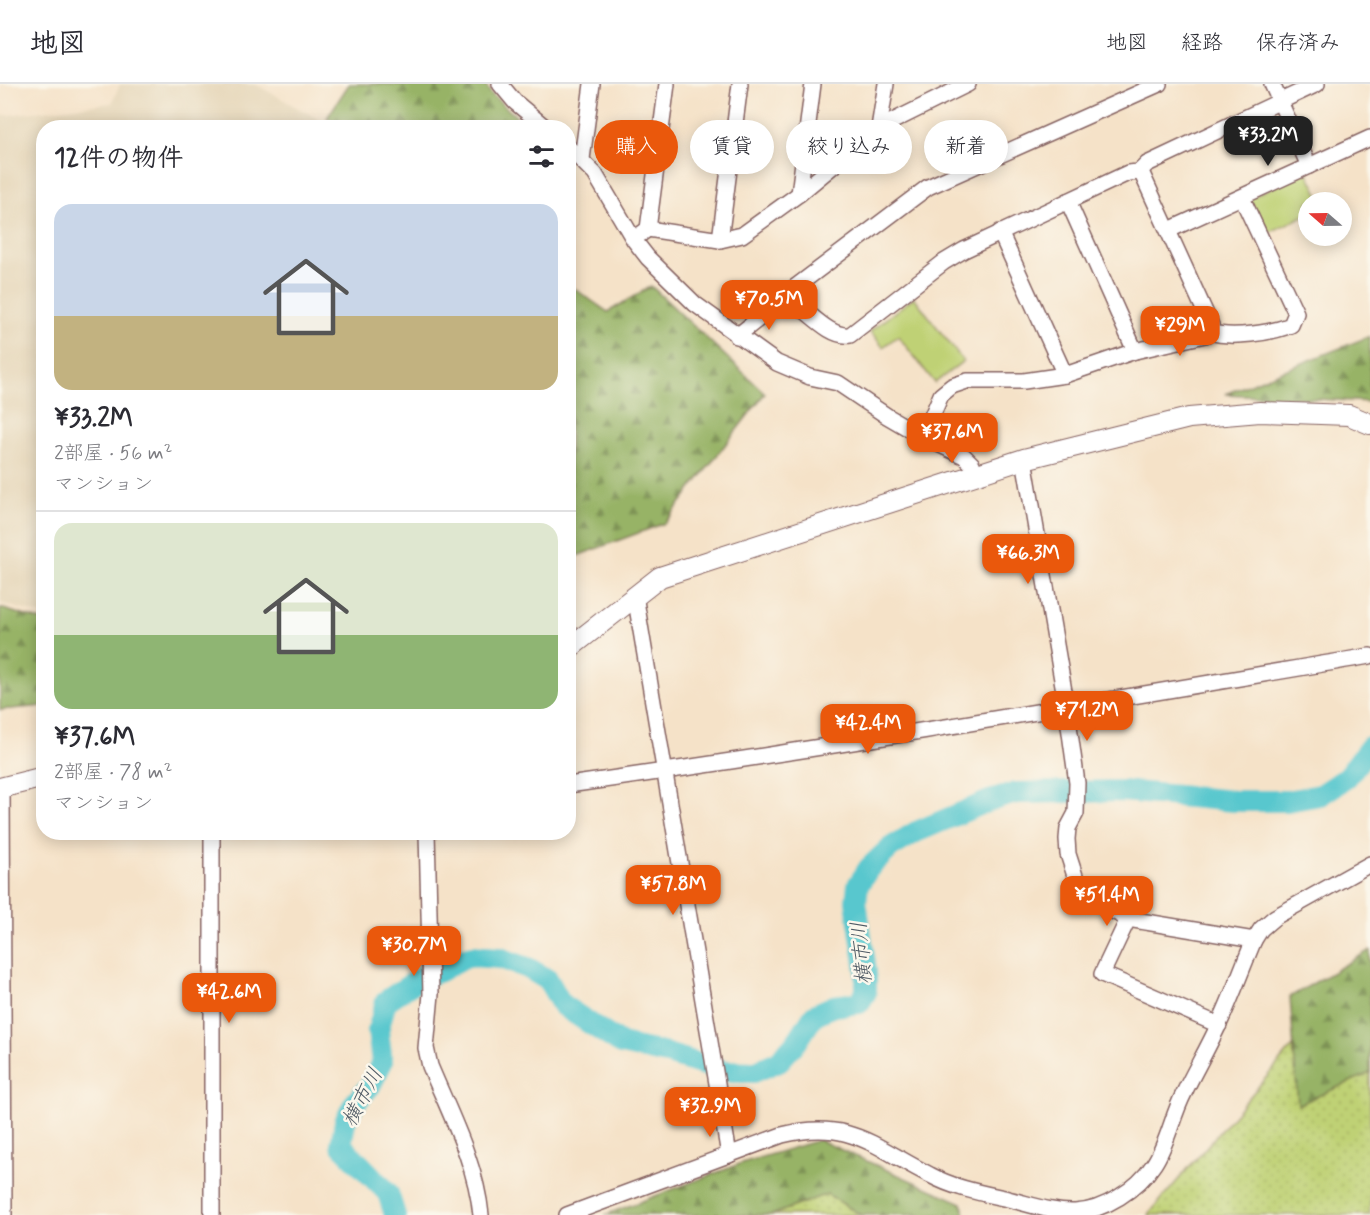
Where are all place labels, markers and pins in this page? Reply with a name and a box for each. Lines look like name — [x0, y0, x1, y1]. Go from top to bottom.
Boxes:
pin: ¥33.2M — [1219, 116, 1317, 167]
pin: ¥70.5M — [720, 280, 818, 331]
pin: ¥29M — [1144, 306, 1216, 357]
pin: ¥37.6M — [903, 413, 1001, 464]
pin: ¥66.3M — [979, 534, 1077, 585]
pin: ¥71.2M — [1038, 691, 1136, 742]
pin: ¥42.4M — [819, 704, 917, 755]
pin: ¥57.8M — [624, 865, 722, 916]
pin: ¥51.4M — [1058, 876, 1156, 927]
pin: ¥30.7M — [365, 926, 463, 977]
pin: ¥42.6M — [180, 973, 278, 1024]
pin: ¥32.9M — [661, 1087, 759, 1138]

